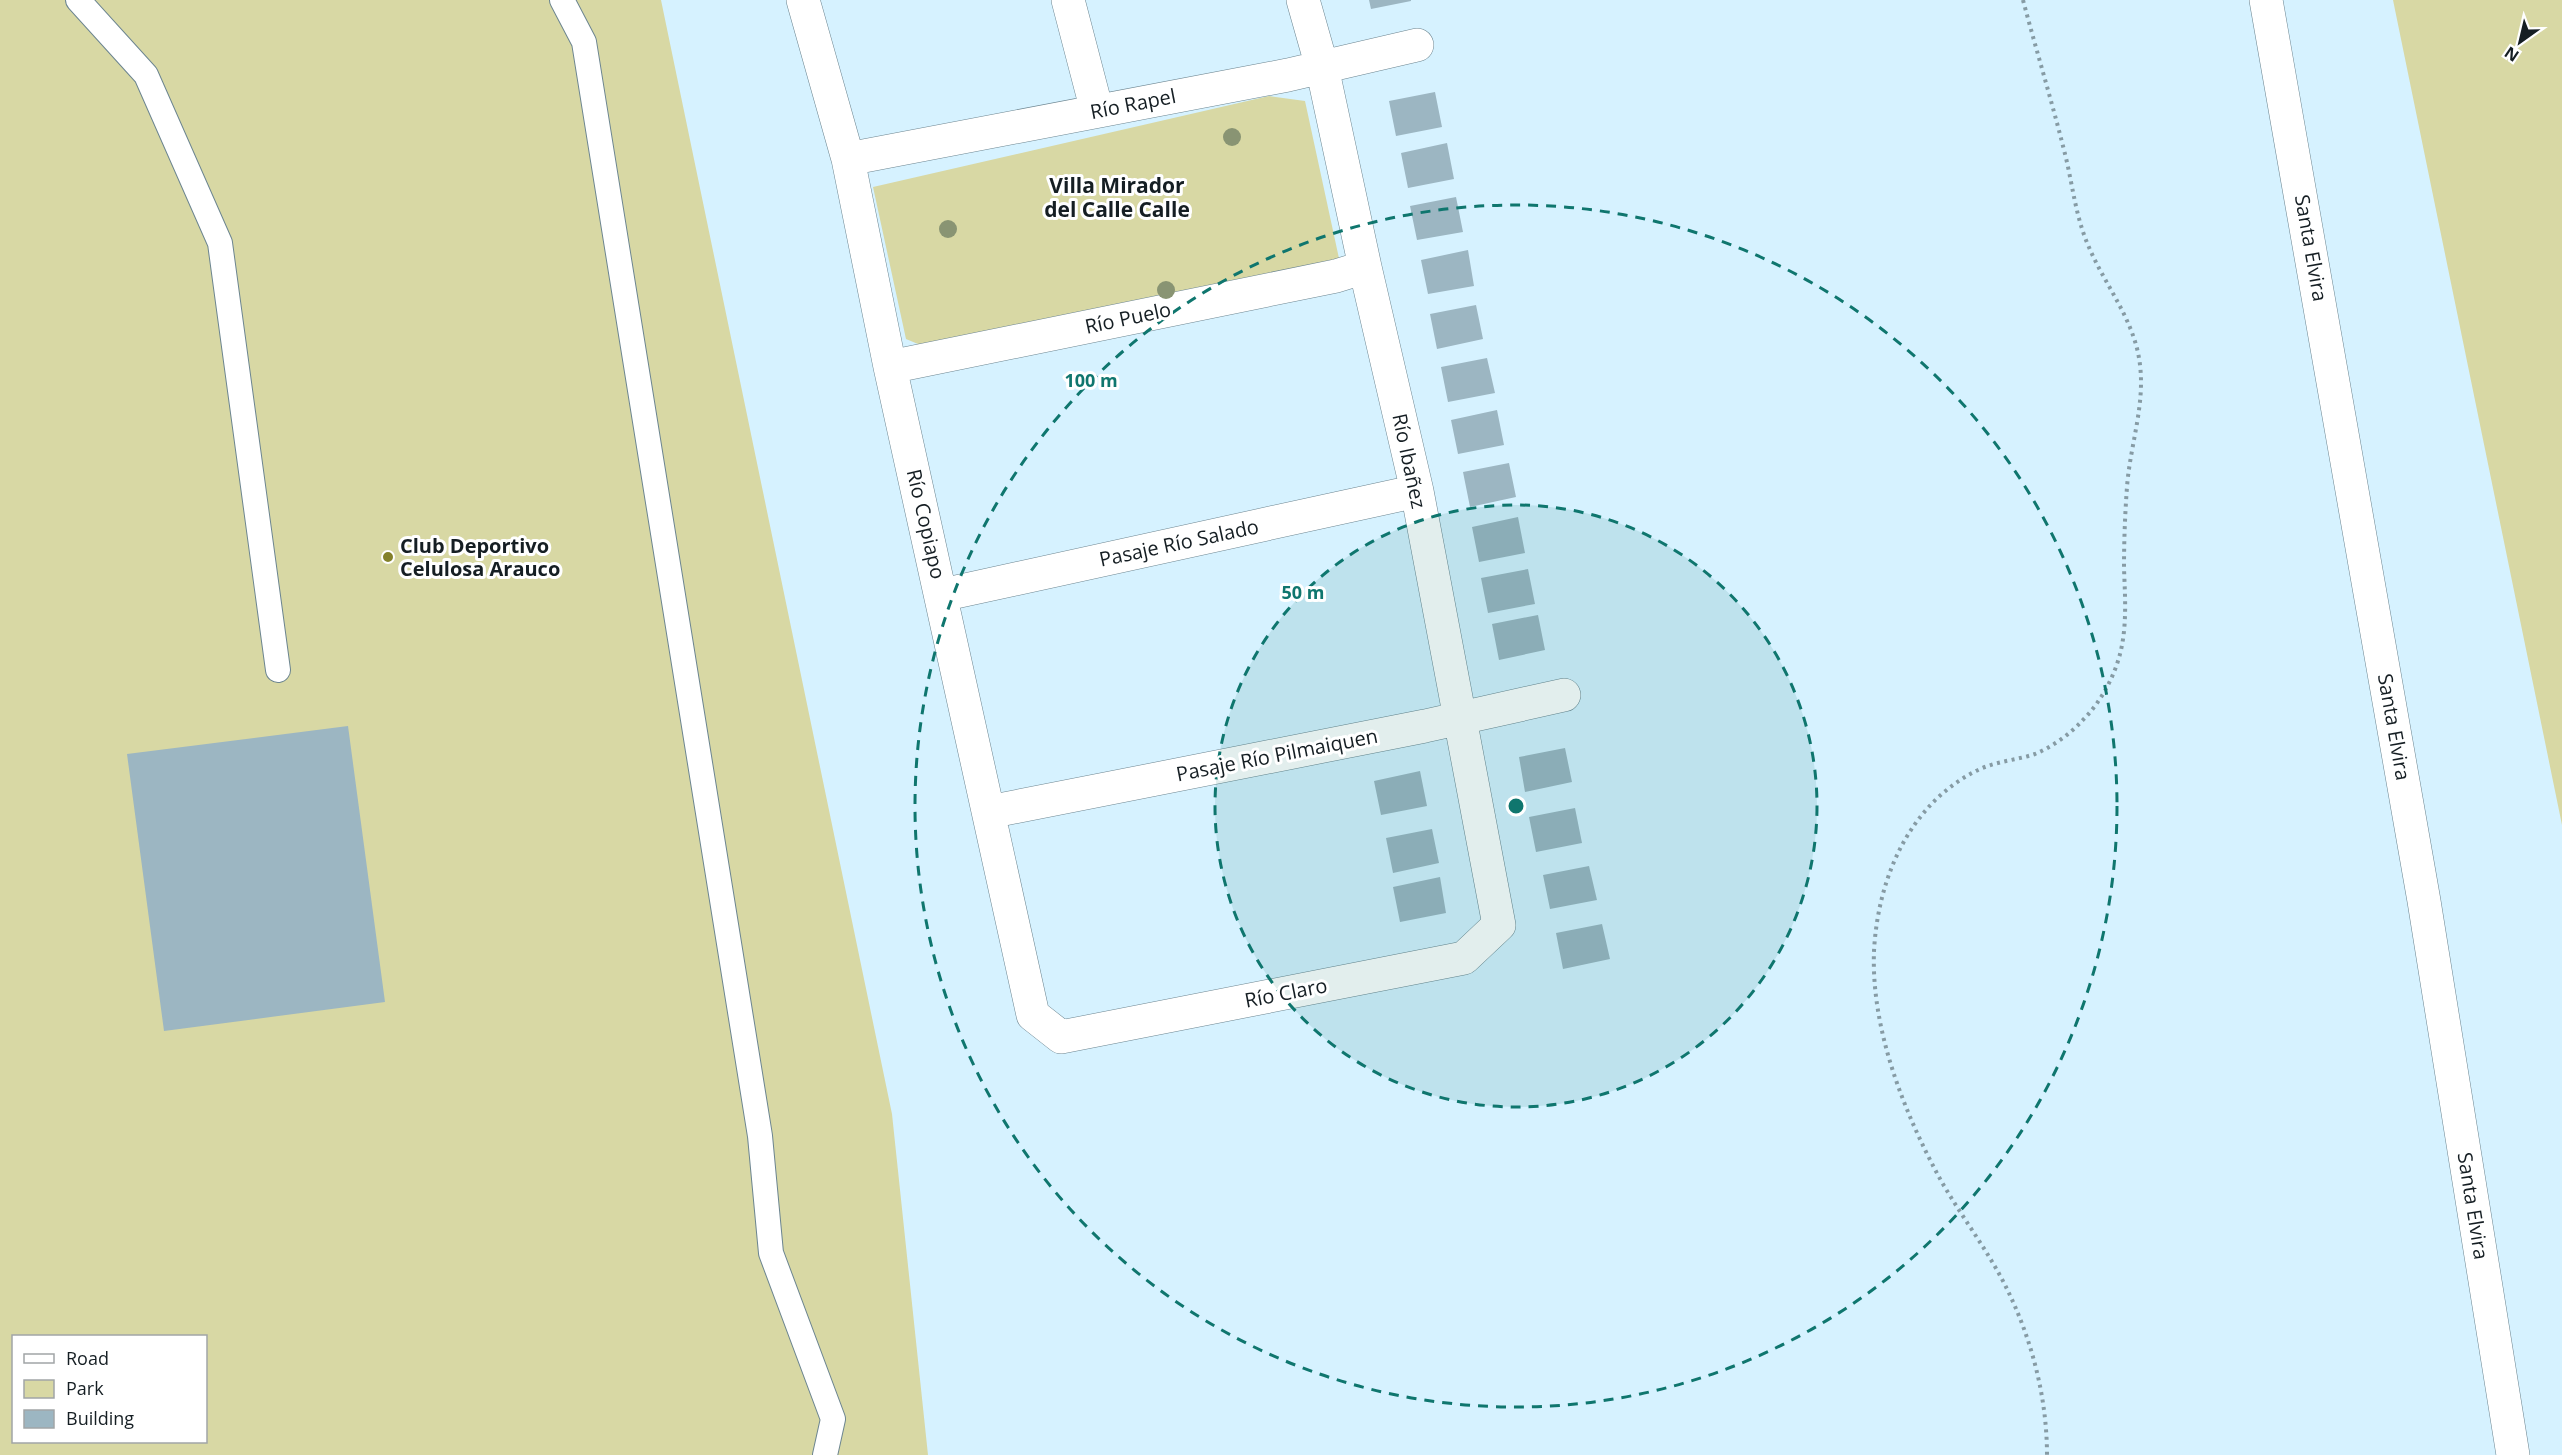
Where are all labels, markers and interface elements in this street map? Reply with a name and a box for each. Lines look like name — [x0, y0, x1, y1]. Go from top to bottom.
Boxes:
north arrow — [2490, 12, 2550, 72]
text: N — [2500, 42, 2523, 67]
street label: Río Rapel — [1088, 82, 1178, 125]
district label: Villa Mirador del Calle Calle — [1044, 171, 1190, 223]
street label: Santa Elvira — [2289, 192, 2334, 304]
street label: Río Puelo — [1082, 295, 1173, 340]
text: 100 m — [1064, 368, 1118, 392]
street label: Río Ibañez — [1386, 411, 1433, 511]
street label: Río Copiapo — [901, 466, 952, 581]
street label: Pasaje Río Salado — [1097, 512, 1261, 573]
place label: Club Deportivo Celulosa Arauco — [400, 532, 560, 582]
marker: Club Deportivo Celulosa Arauco — [381, 550, 395, 564]
text: 50 m — [1282, 580, 1324, 604]
street label: Santa Elvira — [2372, 671, 2417, 783]
street label: Pasaje Río Pilmaiquen — [1174, 722, 1380, 787]
centre of rings — [1506, 796, 1526, 816]
street label: Río Claro — [1242, 971, 1330, 1014]
street label: Santa Elvira — [2452, 1150, 2495, 1262]
legend — [12, 1335, 207, 1443]
text: Road — [66, 1346, 109, 1370]
text: Park — [66, 1376, 104, 1400]
text: Building — [66, 1406, 134, 1430]

